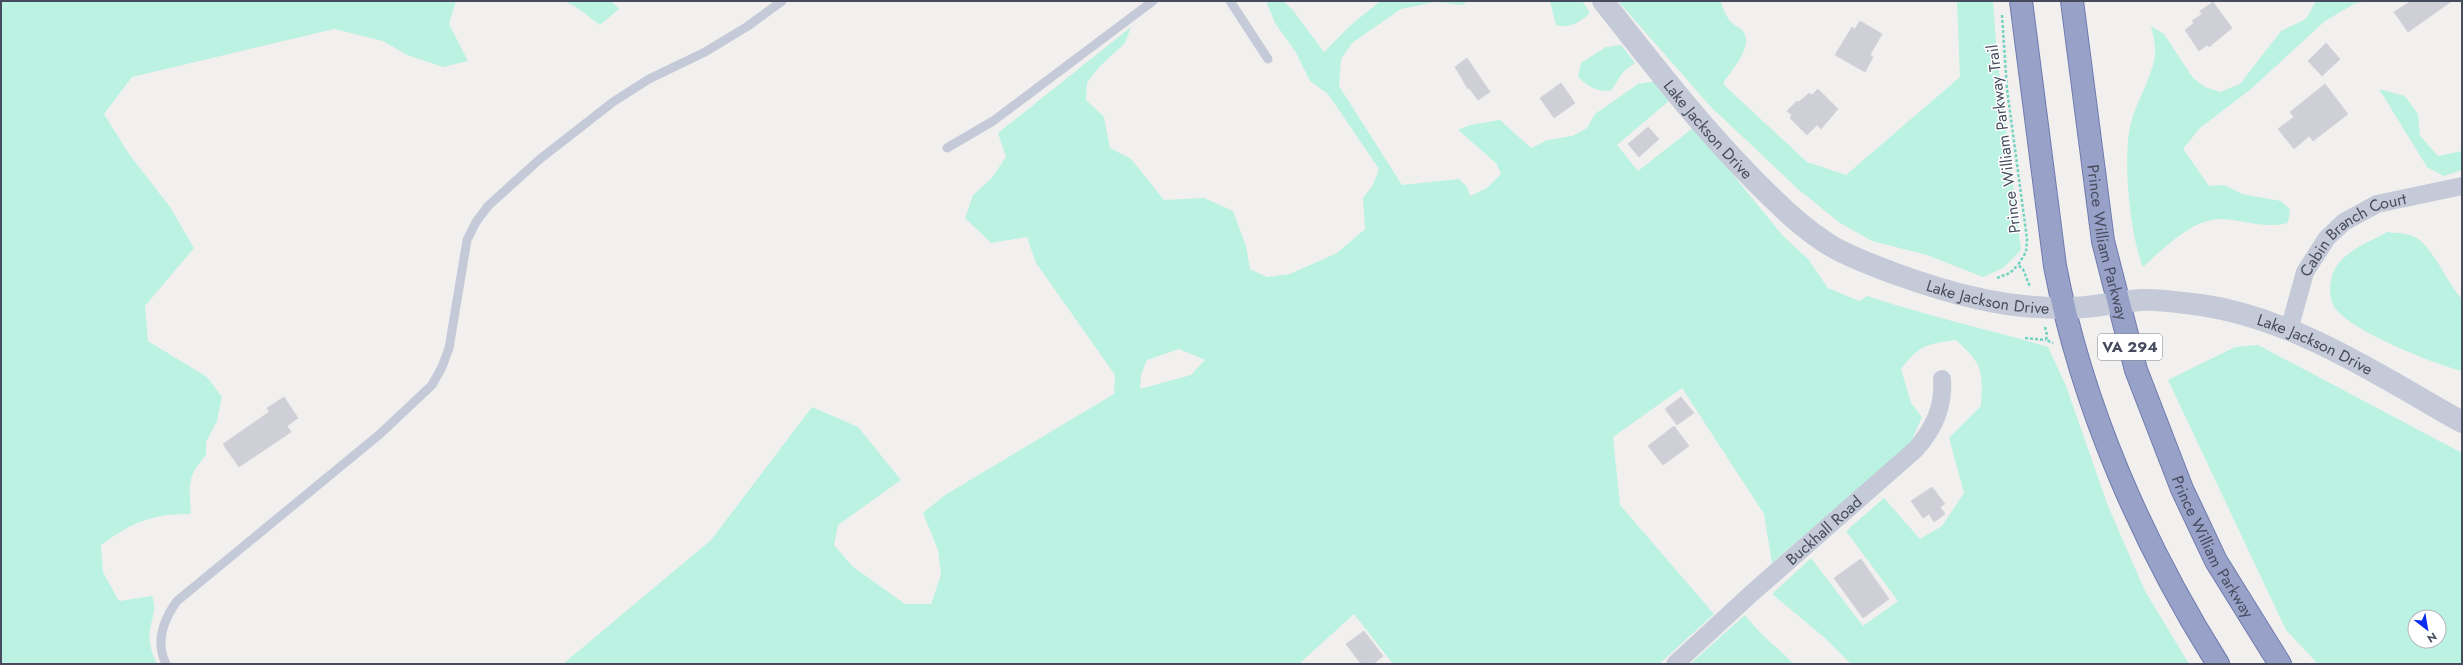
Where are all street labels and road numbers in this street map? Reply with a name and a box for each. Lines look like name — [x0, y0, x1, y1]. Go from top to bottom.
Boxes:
street label: Prince William Parkway Trail — [1981, 43, 2026, 235]
street label: Lake Jackson Drive — [1658, 75, 1758, 184]
street label: Prince William Parkway — [2081, 163, 2134, 323]
street label: Cabin Branch Court — [2294, 187, 2408, 281]
street label: Lake Jackson Drive — [1923, 274, 2050, 320]
street label: Lake Jackson Drive — [2254, 308, 2377, 381]
road number: VA 294 — [2098, 334, 2162, 360]
street label: Prince William Parkway — [2166, 472, 2260, 623]
street label: Buckhall Road — [1781, 491, 1867, 570]

